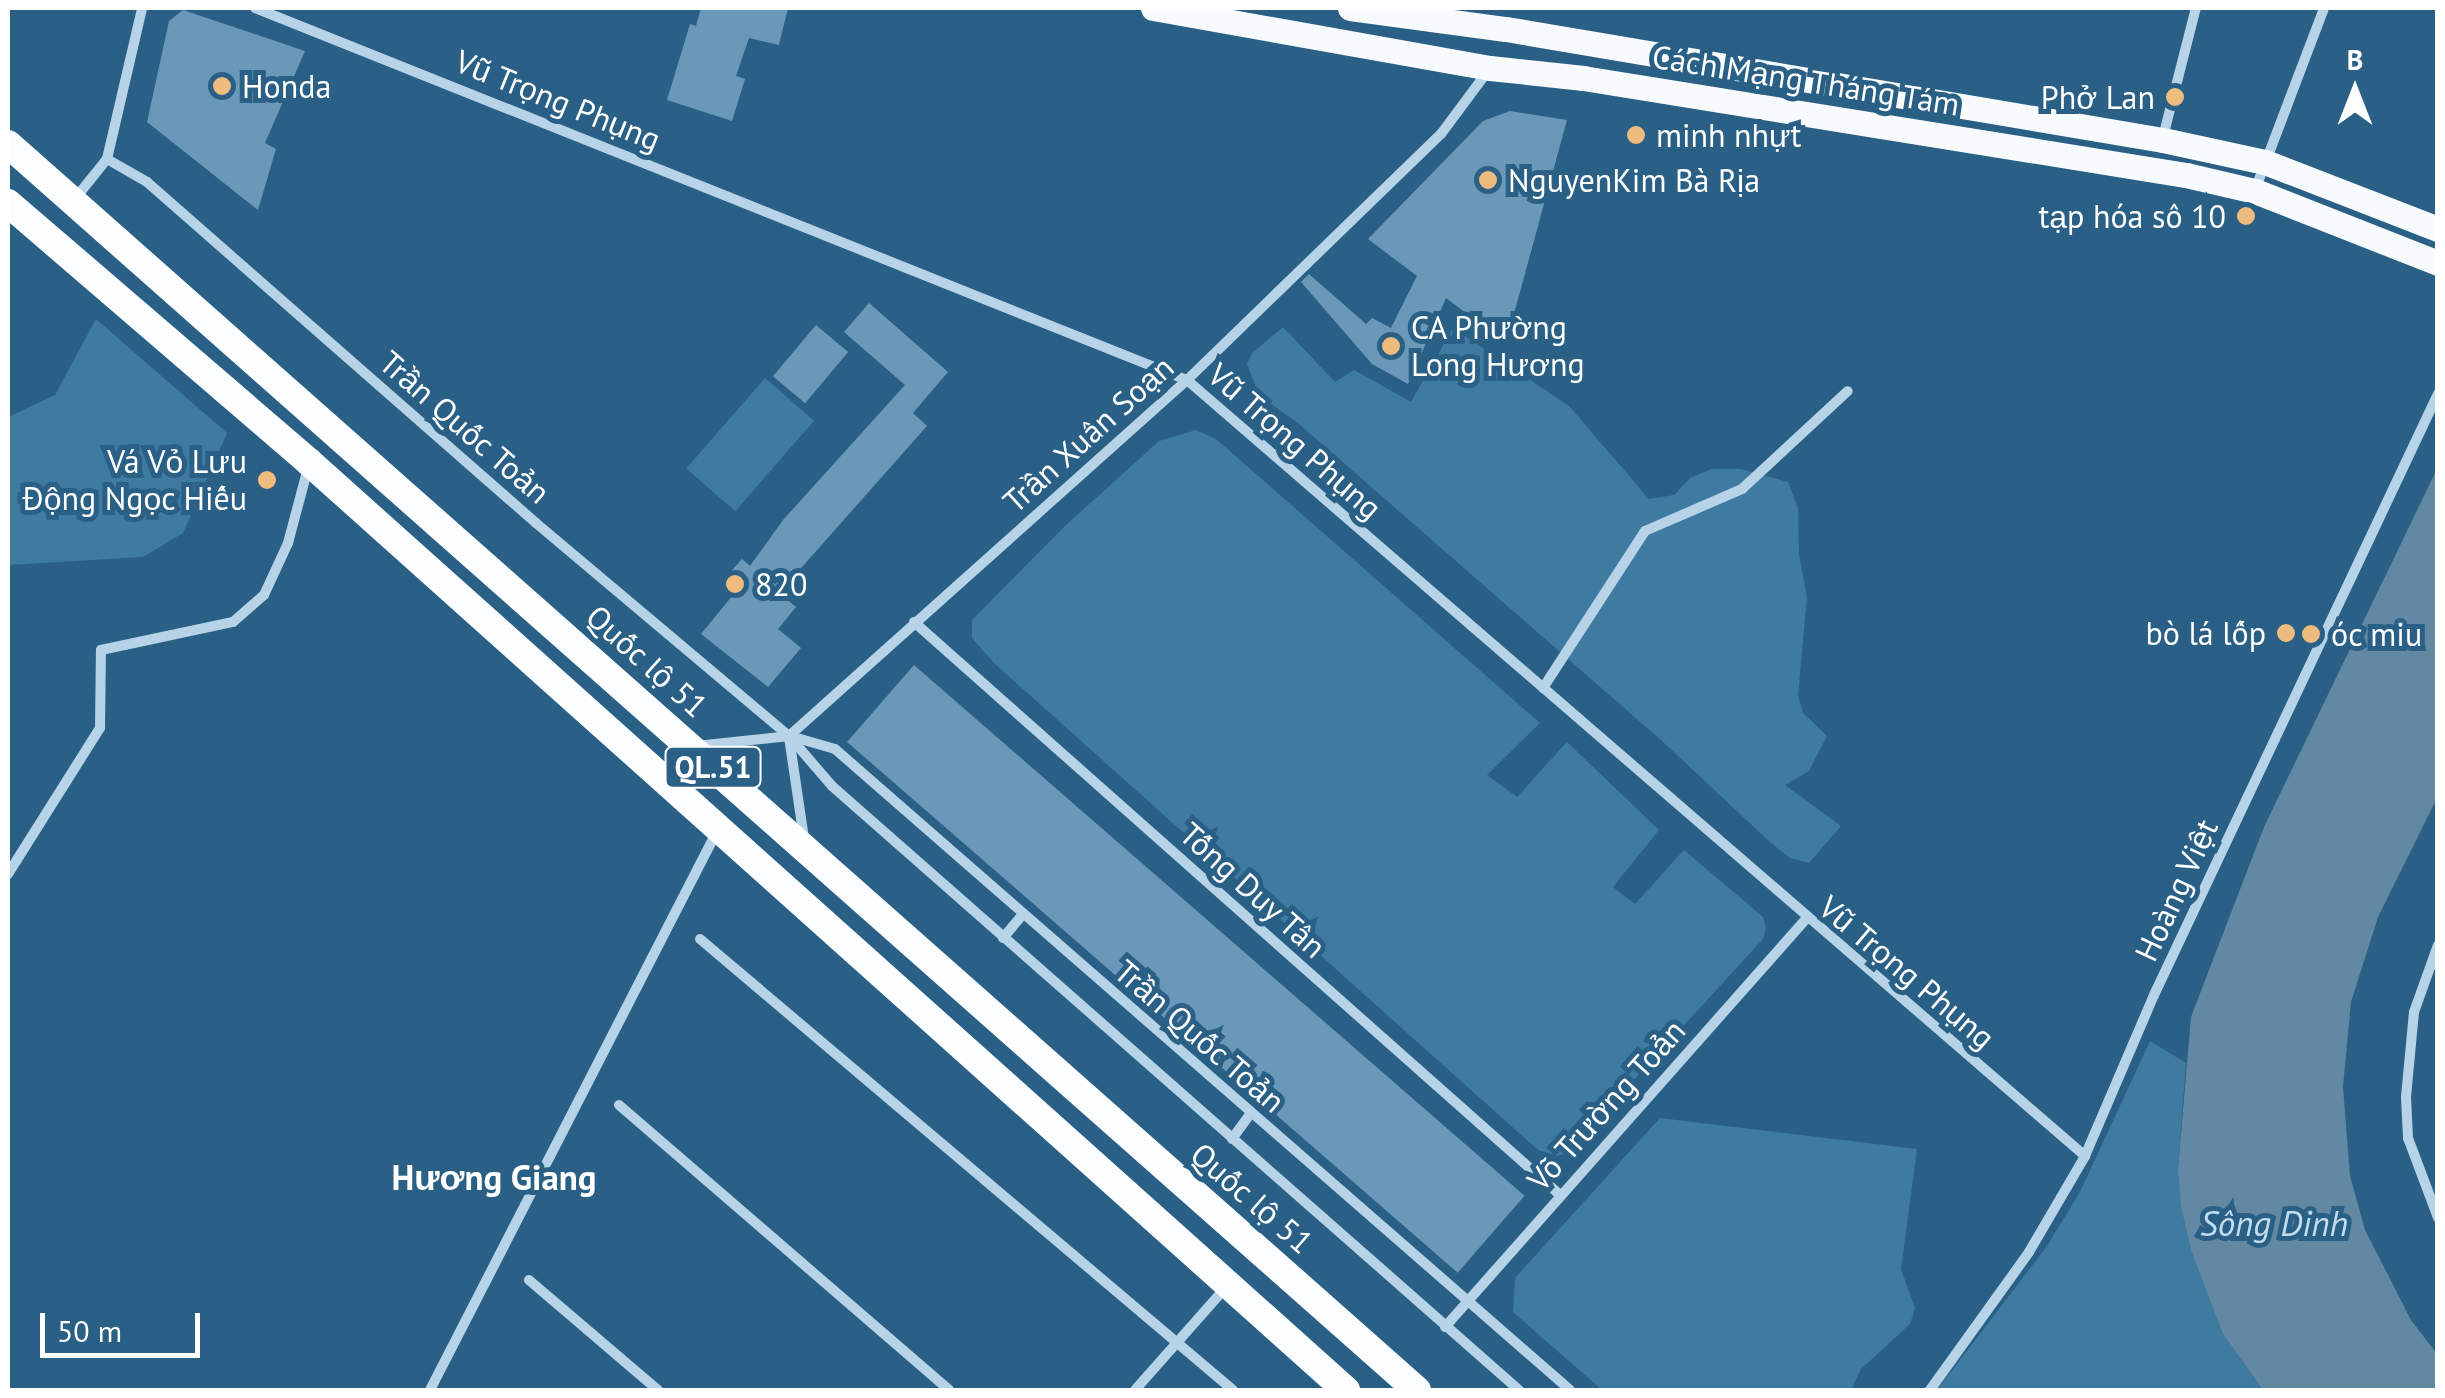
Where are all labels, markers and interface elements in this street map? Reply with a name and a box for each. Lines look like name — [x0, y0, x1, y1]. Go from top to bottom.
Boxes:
street label: Cách Mạng Tháng Tám — [1649, 37, 1963, 123]
north arrow — [2305, 40, 2405, 140]
street label: Vũ Trọng Phụng — [449, 41, 667, 159]
text: B — [2347, 41, 2363, 78]
place label: Honda — [242, 67, 331, 105]
marker: Honda — [211, 75, 233, 97]
place label: Phở Lan — [2041, 78, 2155, 116]
marker: Phở Lan — [2164, 86, 2186, 108]
place label: minh nhựt — [1656, 116, 1801, 154]
marker: minh nhựt — [1625, 124, 1647, 146]
place label: NguyenKim Bà Rịa — [1508, 161, 1760, 199]
marker: NguyenKim Bà Rịa — [1477, 169, 1499, 191]
place label: tạp hóa sô 10 — [2038, 197, 2226, 235]
marker: tạp hóa sô 10 — [2235, 205, 2257, 227]
place label: CA Phường Long Hương — [1411, 309, 1585, 384]
marker: CA Phường Long Hương — [1380, 335, 1402, 357]
street label: Trần Quốc Toản — [371, 342, 559, 512]
street label: Trần Xuân Soạn — [995, 347, 1181, 521]
street label: Vũ Trọng Phụng — [1200, 355, 1390, 527]
place label: Vá Vỏ Lưu Động Ngọc Hiếu — [22, 443, 247, 518]
marker: Vá Vỏ Lưu Động Ngọc Hiếu — [256, 469, 278, 491]
place label: 820 — [755, 565, 807, 603]
marker: 820 — [724, 573, 746, 595]
street label: Quốc lộ 51 — [578, 597, 716, 725]
place label: bò lá lốp — [2145, 614, 2266, 652]
place label: óc miu — [2331, 615, 2423, 653]
marker: bò lá lốp — [2275, 622, 2297, 644]
marker: óc miu — [2300, 623, 2322, 645]
road number: QL.51 — [663, 742, 763, 792]
street label: Hoàng Việt — [2126, 812, 2226, 968]
street label: Tống Duy Tân — [1171, 814, 1335, 966]
street label: Vũ Trọng Phụng — [1811, 887, 2003, 1057]
street label: Trần Quốc Toản — [1106, 951, 1294, 1121]
street label: Võ Trường Toản — [1518, 1011, 1694, 1199]
street label: Quốc lộ 51 — [1183, 1134, 1321, 1262]
district label: Hương Giang — [391, 1156, 597, 1198]
water label: Sông Dinh — [2200, 1202, 2348, 1244]
scale bar — [45, 1293, 205, 1355]
text: 50 m — [57, 1311, 122, 1350]

